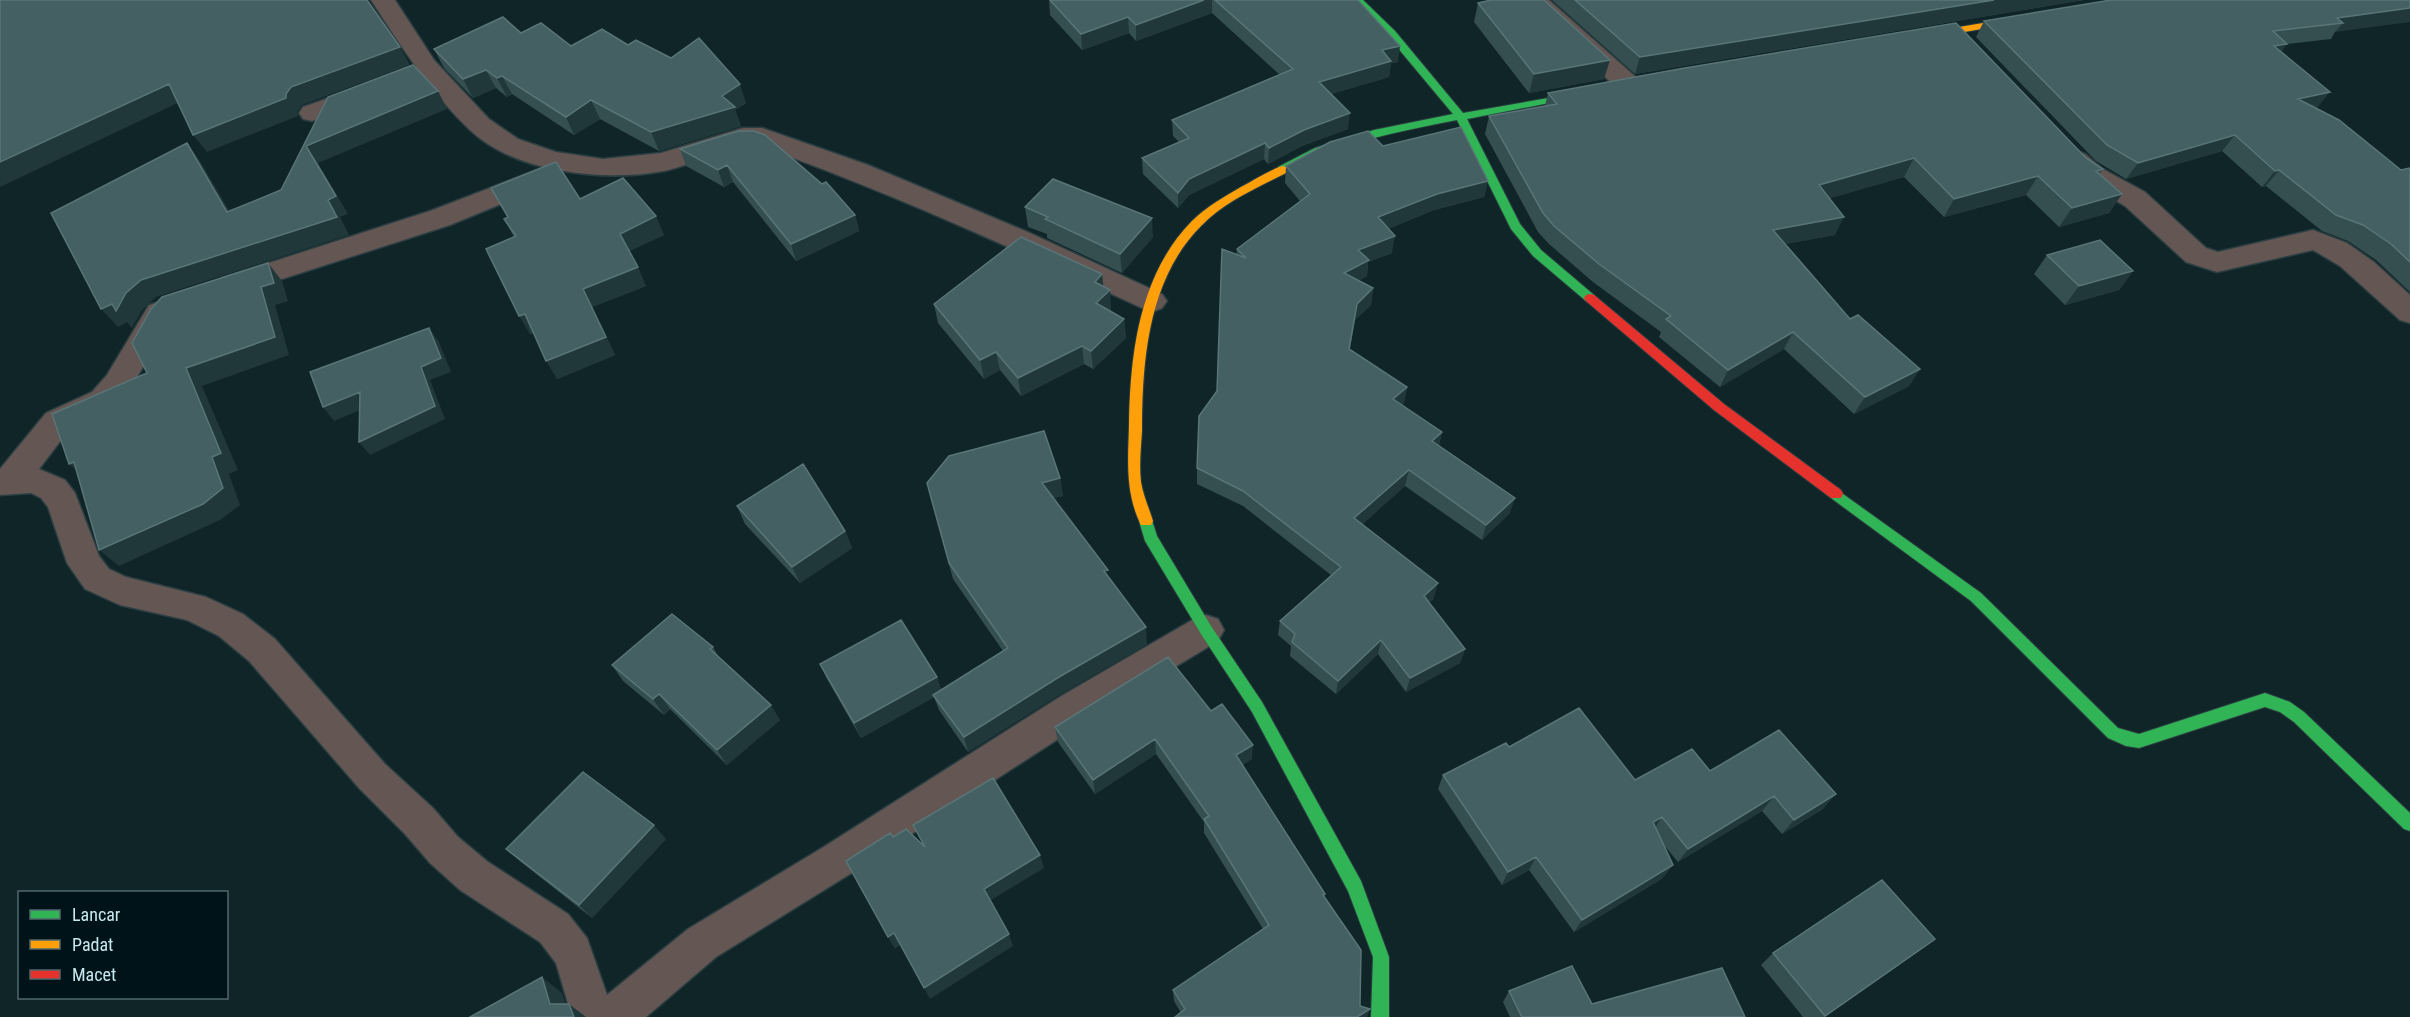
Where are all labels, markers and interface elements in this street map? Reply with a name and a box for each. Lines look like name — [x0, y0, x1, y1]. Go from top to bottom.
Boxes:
legend — [18, 891, 228, 999]
text: Lancar — [72, 904, 121, 925]
text: Padat — [72, 934, 113, 955]
text: Macet — [72, 964, 116, 985]

